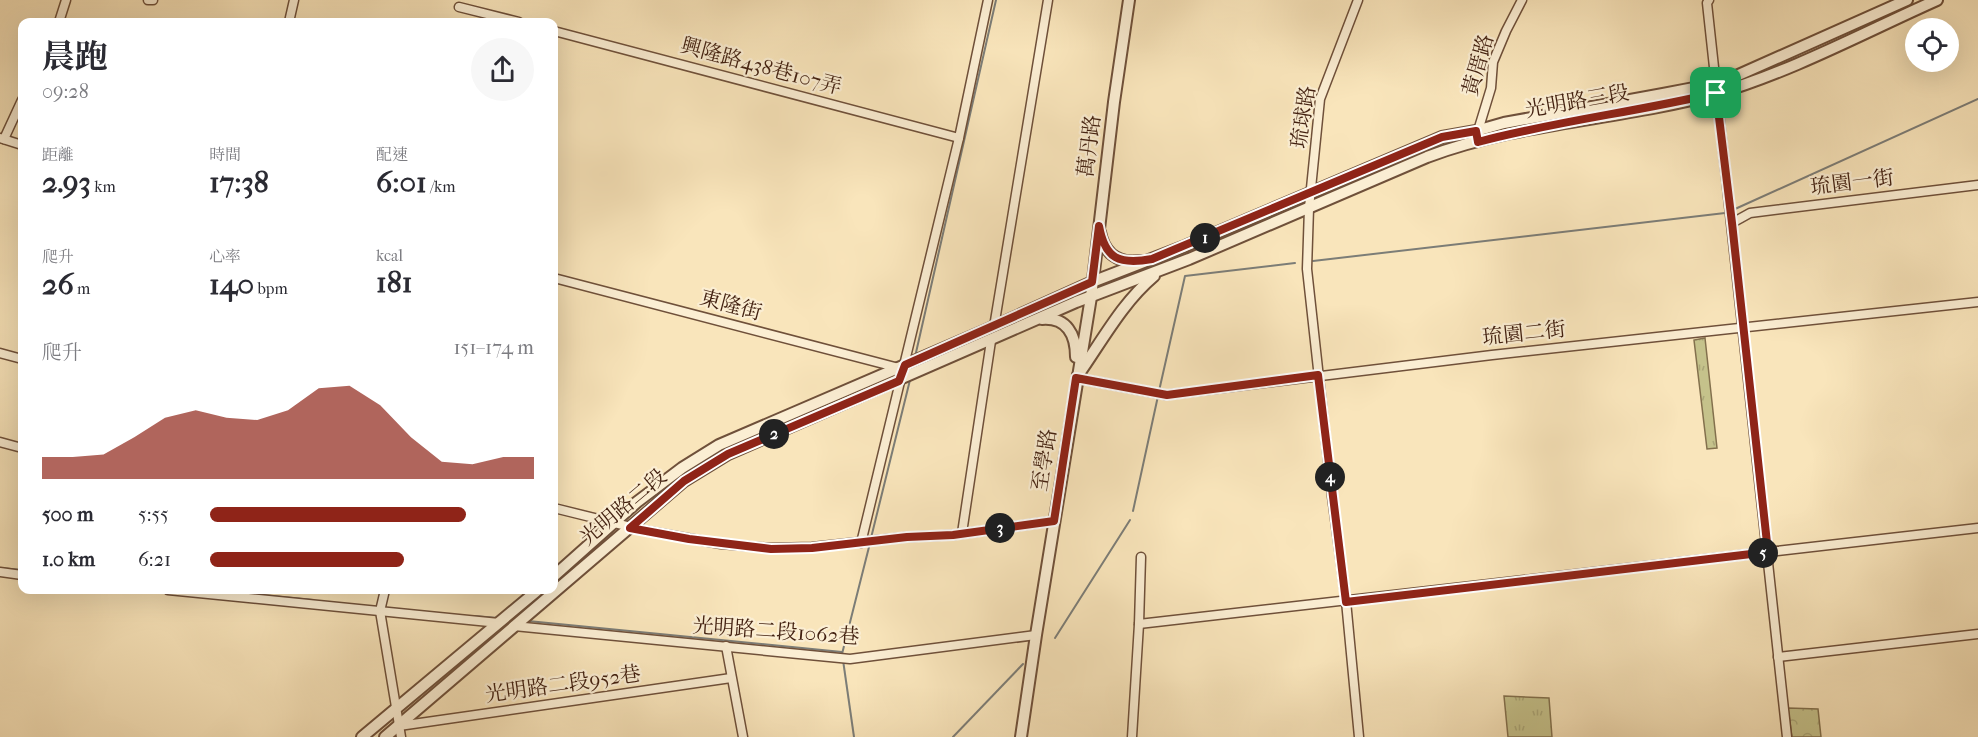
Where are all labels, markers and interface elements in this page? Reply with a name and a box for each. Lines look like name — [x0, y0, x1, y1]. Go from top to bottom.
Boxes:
map controls — [1905, 18, 1959, 72]
button: locate — [1905, 18, 1959, 72]
street label: 黃厝路 — [1458, 31, 1498, 99]
street label: 興隆路438巷107弄 — [678, 33, 844, 99]
text: 晨跑 — [42, 38, 108, 77]
button: share — [471, 38, 534, 101]
pin — [1690, 67, 1741, 118]
icon: arrive — [1699, 76, 1732, 109]
text: 09:28 — [42, 80, 89, 103]
street label: 光明路三段 — [1523, 80, 1631, 122]
street label: 琉球路 — [1286, 84, 1320, 150]
street label: 萬丹路 — [1073, 113, 1105, 179]
text: 距離 — [42, 145, 74, 164]
text: 時間 — [209, 145, 241, 164]
text: 配速 — [376, 145, 408, 164]
text: 2.93 — [42, 165, 91, 200]
text: 17:38 — [209, 165, 269, 200]
text: 6:01 — [376, 165, 427, 200]
street label: 琉園一街 — [1809, 165, 1895, 199]
text: km — [91, 177, 116, 196]
text: /km — [427, 177, 455, 196]
pin: 1 — [1190, 223, 1220, 253]
text: 1 — [1202, 228, 1208, 247]
text: kcal — [376, 246, 403, 265]
text: 爬升 — [42, 247, 74, 266]
text: 心率 — [209, 247, 241, 266]
text: 181 — [376, 265, 413, 300]
text: 26 — [42, 267, 74, 302]
text: 140 — [209, 267, 254, 302]
text: m — [74, 279, 90, 298]
text: bpm — [254, 279, 288, 298]
street label: 東隆街 — [697, 285, 765, 325]
street label: 琉園二街 — [1481, 317, 1567, 349]
text: 151–174 m — [453, 336, 534, 359]
text: 爬升 — [42, 341, 82, 364]
pin: 2 — [759, 419, 789, 449]
text: 2 — [770, 424, 778, 443]
street label: 至學路 — [1027, 427, 1061, 493]
pin: 4 — [1315, 462, 1345, 492]
street label: 光明路二段 — [575, 464, 671, 550]
text: 4 — [1325, 467, 1335, 486]
text: 500 m — [42, 503, 94, 526]
text: 5:55 — [138, 503, 169, 526]
pin: 3 — [985, 513, 1015, 543]
text: 3 — [997, 518, 1003, 537]
pin: 5 — [1748, 538, 1778, 568]
text: 5 — [1760, 543, 1766, 562]
text: 1.0 km — [42, 548, 95, 571]
text: 6:21 — [138, 548, 171, 571]
street label: 光明路二段1062巷 — [692, 613, 860, 649]
street label: 光明路二段952巷 — [484, 661, 642, 707]

